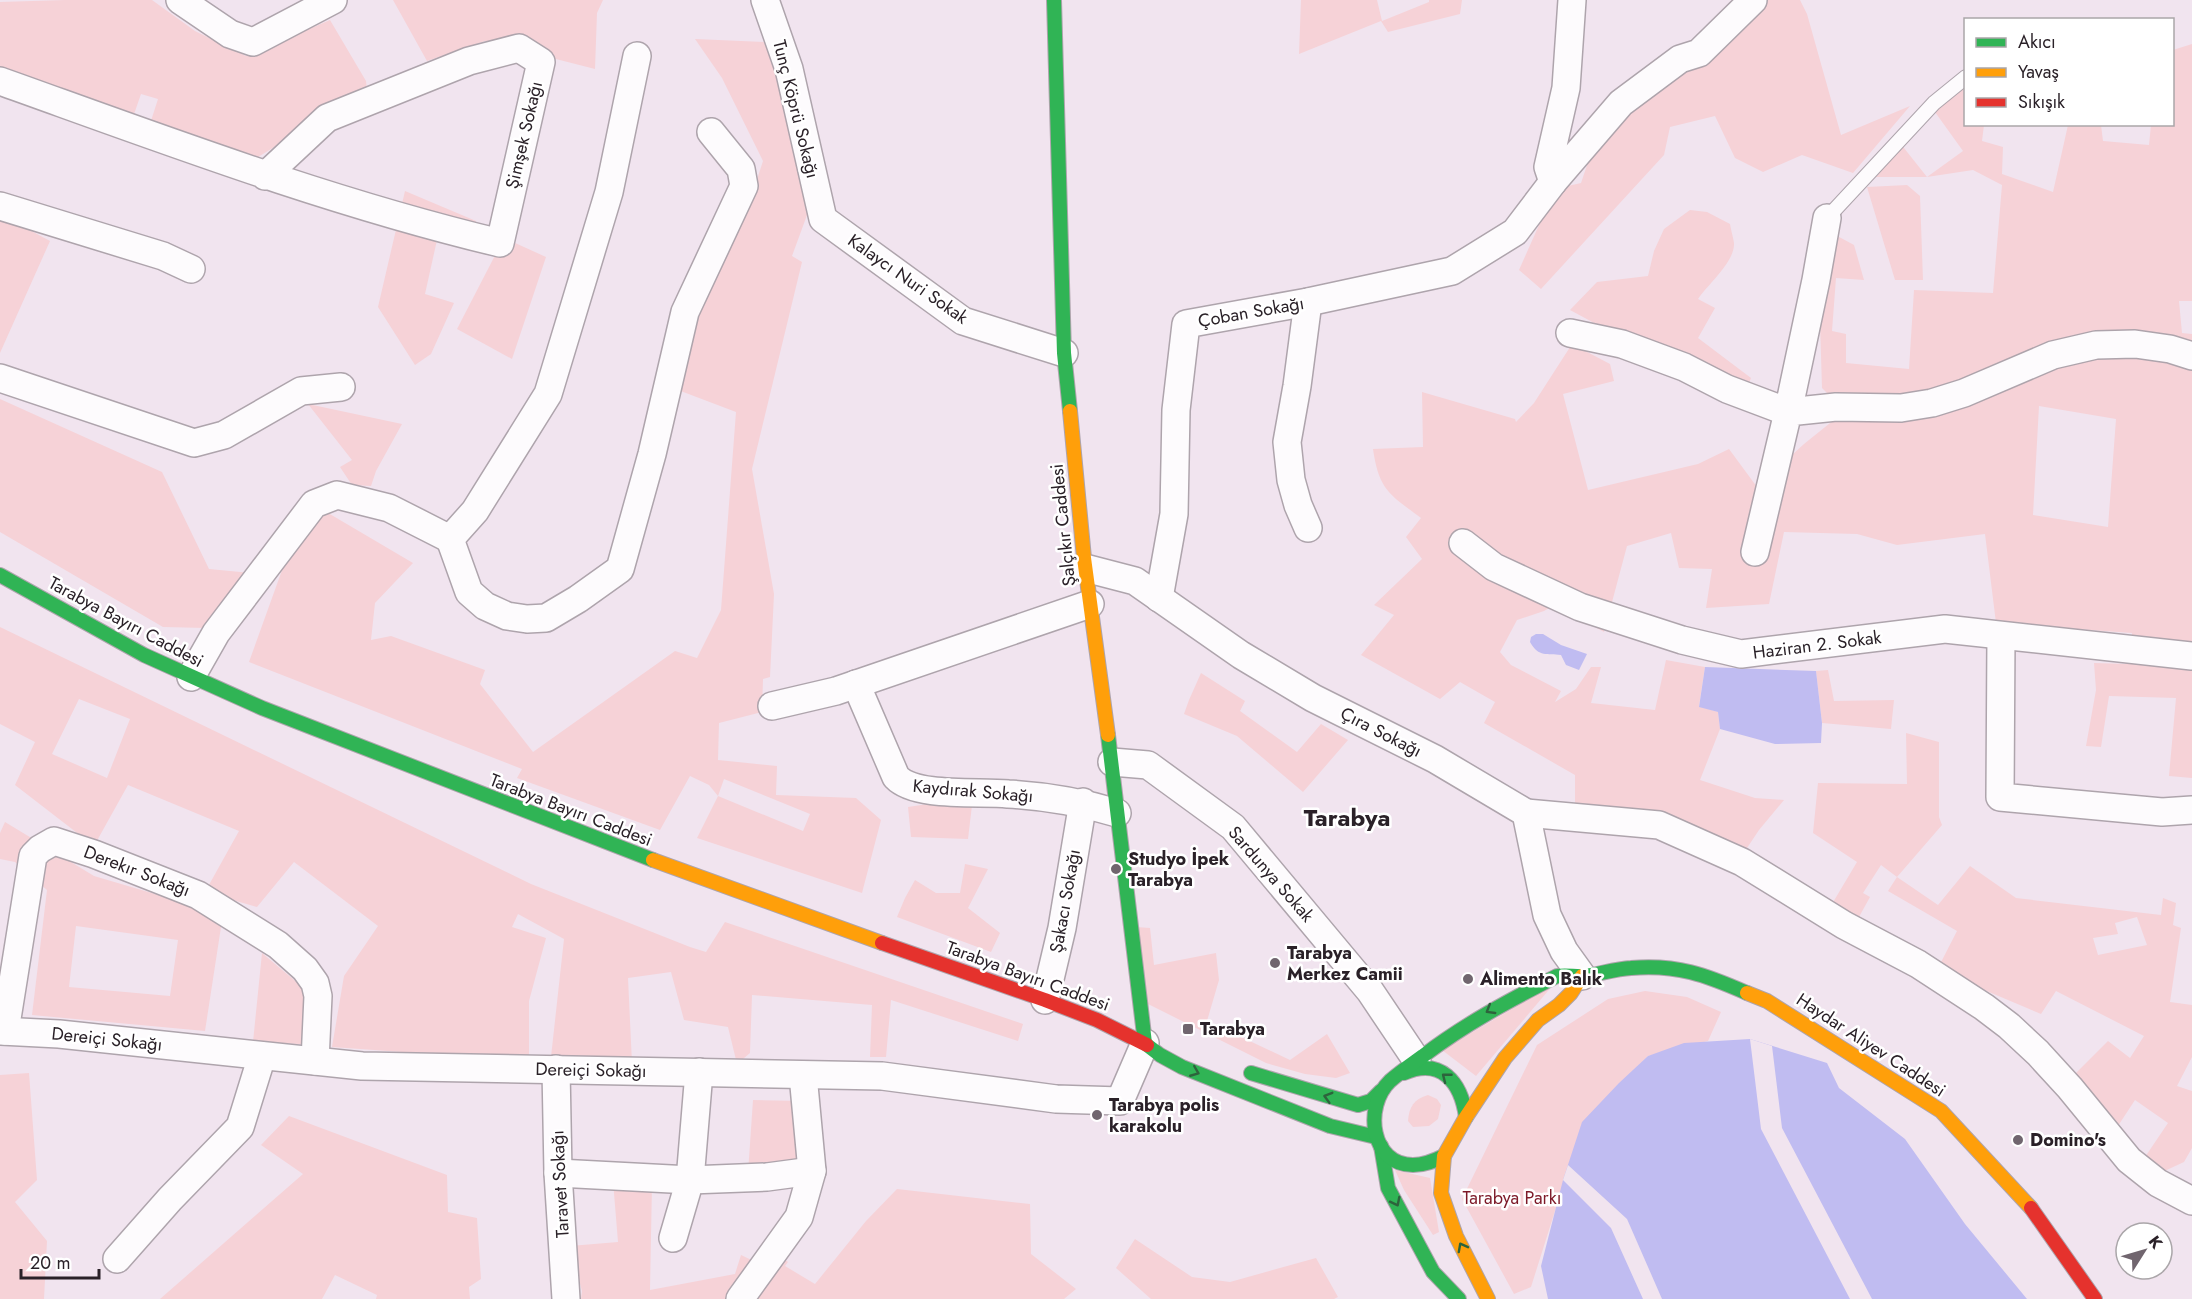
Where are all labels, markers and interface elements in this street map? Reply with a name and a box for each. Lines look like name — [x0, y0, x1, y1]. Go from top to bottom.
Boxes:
legend — [1964, 18, 2174, 126]
text: Akıcı — [2018, 29, 2056, 55]
street label: Tunç Köprü Sokağı — [766, 37, 826, 181]
text: Yavaş — [2018, 59, 2059, 85]
street label: Şimşek Sokağı — [499, 79, 549, 191]
text: Sıkışık — [2018, 89, 2065, 115]
street label: Kalaycı Nuri Sokak — [842, 228, 974, 330]
street label: Çoban Sokağı — [1196, 290, 1306, 334]
street label: Şalçıkır Caddesi — [1044, 463, 1082, 587]
street label: Tarabya Bayırı Caddesi — [44, 570, 208, 674]
street label: Haziran 2. Sokak — [1751, 624, 1883, 666]
street label: Çıra Sokağı — [1336, 700, 1426, 764]
street label: Tarabya Bayırı Caddesi — [486, 767, 656, 853]
street label: Kaydırak Sokağı — [912, 773, 1034, 809]
district label: Tarabya — [1304, 800, 1390, 835]
street label: Sardunya Sokak — [1222, 820, 1320, 928]
street label: Derekır Sokağı — [80, 839, 194, 903]
place label: Studyo İpek Tarabya — [1128, 846, 1230, 893]
street label: Şakacı Sokağı — [1043, 847, 1087, 955]
marker: Studyo İpek Tarabya — [1109, 862, 1123, 876]
street label: Tarabya Bayırı Caddesi — [943, 934, 1113, 1018]
place label: Tarabya Merkez Camii — [1287, 940, 1403, 987]
marker: Tarabya Merkez Camii — [1268, 956, 1282, 970]
place label: Alimento Balık — [1479, 966, 1603, 992]
marker: Alimento Balık — [1461, 972, 1475, 986]
street label: Haydar Aliyev Caddesi — [1791, 987, 1951, 1103]
one-way arrow — [1486, 1003, 1496, 1014]
place label: Tarabya — [1200, 1016, 1265, 1042]
street label: Dereiçi Sokağı — [50, 1020, 164, 1058]
marker: Tarabya — [1181, 1022, 1195, 1036]
street label: Dereiçi Sokağı — [535, 1056, 647, 1084]
one-way arrow — [1189, 1065, 1200, 1077]
one-way arrow — [1442, 1074, 1453, 1085]
place label: Tarabya polis karakolu — [1109, 1092, 1219, 1139]
one-way arrow — [1323, 1092, 1334, 1104]
marker: Tarabya polis karakolu — [1090, 1108, 1104, 1122]
place label: Domino's — [2030, 1127, 2106, 1153]
street label: Taravet Sokağı — [544, 1129, 576, 1239]
marker: Domino's — [2011, 1133, 2025, 1147]
park label: Tarabya Parkı — [1463, 1185, 1561, 1211]
one-way arrow — [1389, 1196, 1400, 1207]
north arrow — [2114, 1221, 2174, 1281]
text: K — [2143, 1231, 2169, 1254]
scale bar — [21, 1242, 99, 1280]
one-way arrow — [1458, 1242, 1469, 1253]
text: 20 m — [30, 1250, 70, 1276]

